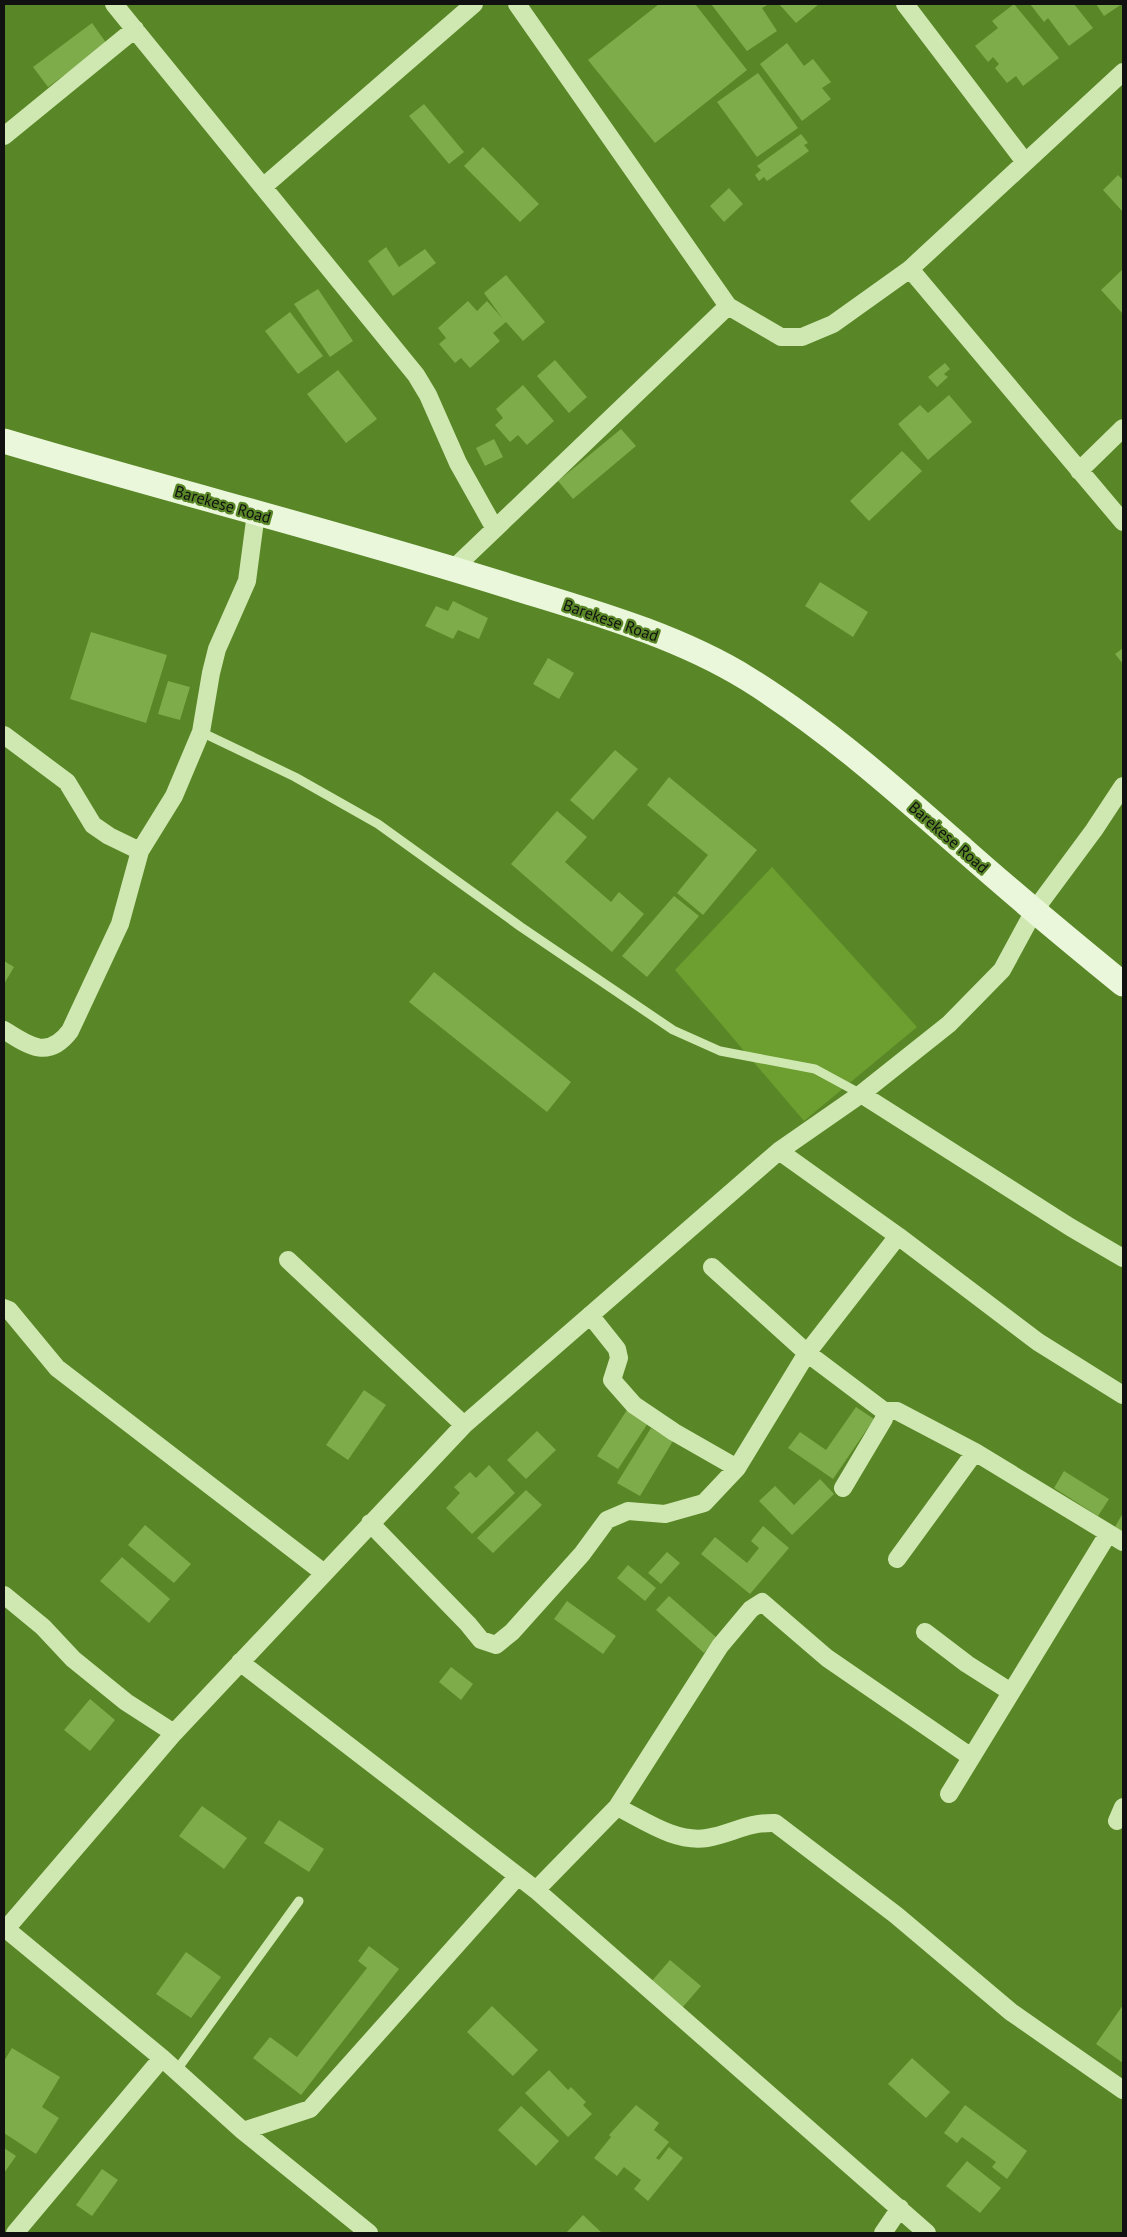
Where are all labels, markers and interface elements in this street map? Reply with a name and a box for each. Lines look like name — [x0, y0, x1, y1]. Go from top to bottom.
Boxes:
street label: Barekese Road — [172, 481, 274, 527]
street label: Barekese Road — [561, 594, 661, 646]
street label: Barekese Road — [905, 797, 993, 877]

